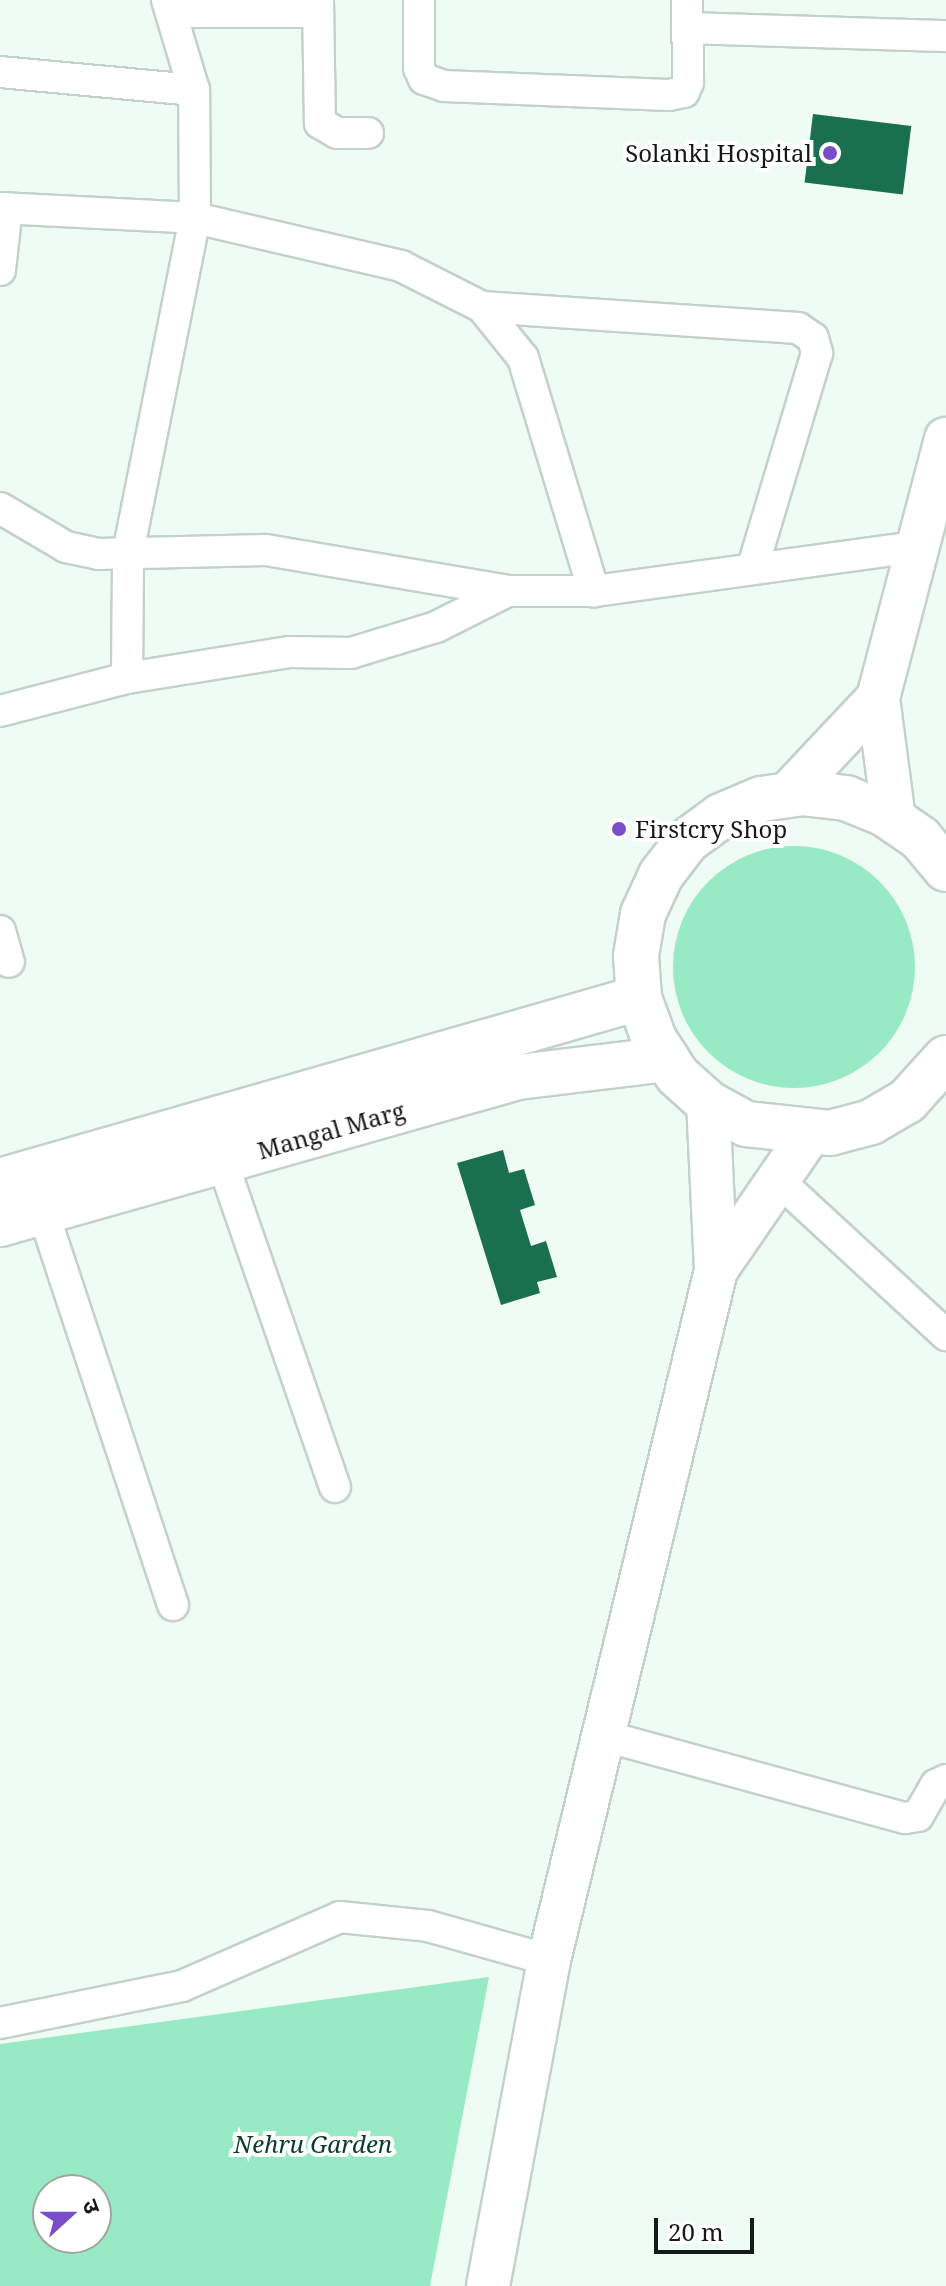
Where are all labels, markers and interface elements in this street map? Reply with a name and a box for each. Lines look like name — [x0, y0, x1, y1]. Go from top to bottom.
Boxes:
place label: Solanki Hospital — [625, 139, 812, 167]
marker: Solanki Hospital — [819, 142, 841, 164]
place label: Firstcry Shop — [635, 815, 787, 843]
marker: Firstcry Shop — [610, 820, 628, 838]
street label: Mangal Marg — [254, 1095, 408, 1165]
park label: Nehru Garden — [234, 2130, 392, 2158]
north arrow — [32, 2174, 112, 2254]
text: उ — [76, 2195, 109, 2218]
scale bar — [658, 2202, 758, 2252]
text: 20 m — [668, 2215, 724, 2248]

